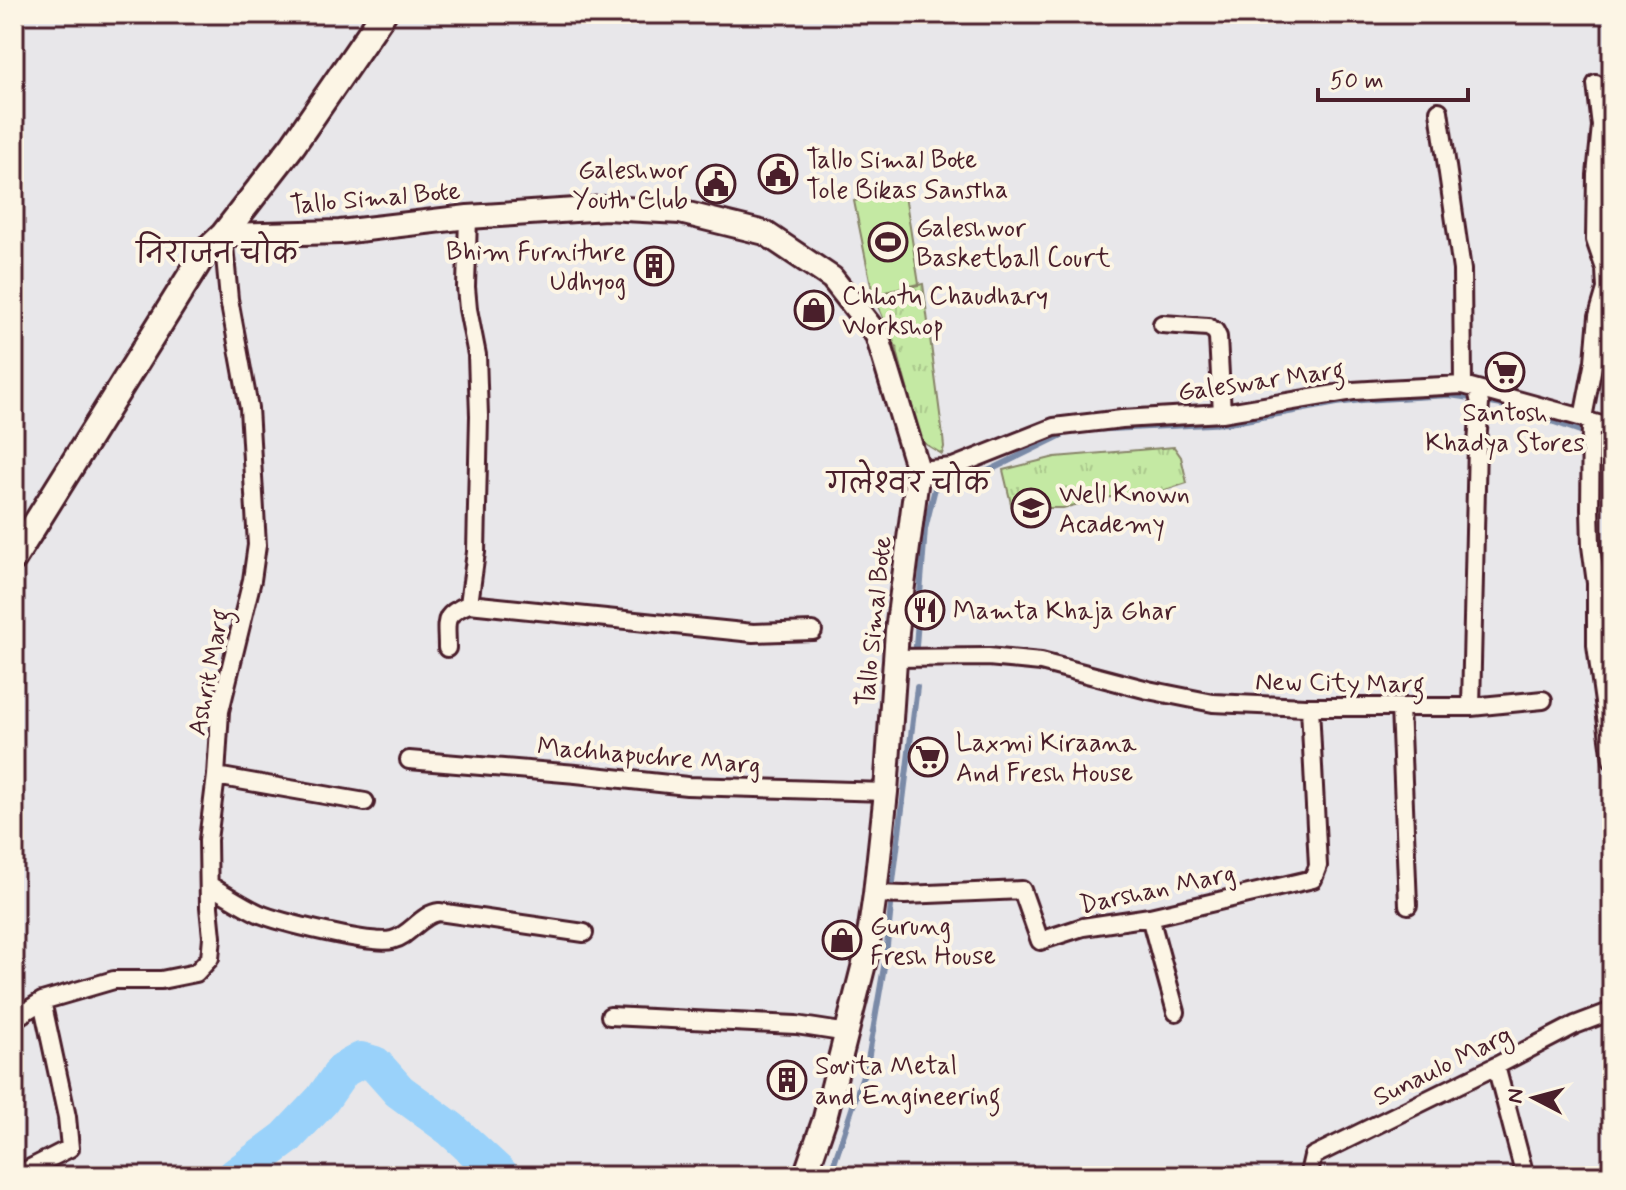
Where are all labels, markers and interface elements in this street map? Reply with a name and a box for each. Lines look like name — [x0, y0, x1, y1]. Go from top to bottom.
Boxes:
scale bar — [1318, 52, 1468, 102]
text: 50 m — [1330, 66, 1384, 97]
place label: Tallo Simal Bote Tole Bikas Sanstha — [806, 144, 1009, 208]
public building icon: Tallo Simal Bote Tole Bikas Sanstha — [757, 153, 799, 195]
place label: Galeshwor Youth Club — [573, 154, 688, 218]
public building icon: Galeshwor Youth Club — [695, 163, 737, 205]
street label: Tallo Simal Bote — [288, 175, 462, 223]
place label: Galeshwor Basketball Court — [916, 212, 1111, 276]
sports icon: Galeshwor Basketball Court — [867, 221, 909, 263]
district label: निराजन चोक — [134, 231, 299, 274]
place label: Bhim Furniture Udhyog — [446, 236, 626, 300]
building icon: Bhim Furniture Udhyog — [633, 245, 675, 287]
place label: Chhotu Chaudhary Workshop — [842, 280, 1048, 344]
shop icon: Chhotu Chaudhary Workshop — [793, 289, 835, 331]
supermarket icon: Santosh Khadya Stores — [1484, 351, 1526, 393]
street label: Galeswar Marg — [1176, 353, 1347, 413]
place label: Santosh Khadya Stores — [1425, 397, 1585, 461]
district label: गलेश्वर चोक — [825, 459, 991, 504]
place label: Well Known Academy — [1059, 478, 1190, 542]
school or university icon: Well Known Academy — [1010, 487, 1052, 529]
street label: Tallo Simal Bote — [849, 534, 901, 708]
restaurant icon: Mamta Khaja Ghar — [904, 589, 946, 631]
place label: Mamta Khaja Ghar — [953, 595, 1177, 629]
street label: Ashrit Marg — [181, 606, 242, 739]
street label: New City Marg — [1255, 666, 1425, 705]
place label: Laxmi Kiraana And Fresh House — [956, 727, 1137, 791]
street label: Machhapuchre Marg — [536, 730, 762, 784]
supermarket icon: Laxmi Kiraana And Fresh House — [907, 736, 949, 778]
street label: Darshan Marg — [1077, 857, 1238, 923]
place label: Gurung Fresh House — [870, 910, 996, 974]
shop icon: Gurung Fresh House — [821, 919, 863, 961]
street label: Sunaulo Marg — [1368, 1019, 1519, 1117]
place label: Sovita Metal and Engineering — [815, 1050, 1001, 1117]
north arrow — [1494, 1058, 1574, 1138]
building icon: Sovita Metal and Engineering — [766, 1059, 808, 1101]
text: N — [1501, 1087, 1531, 1105]

